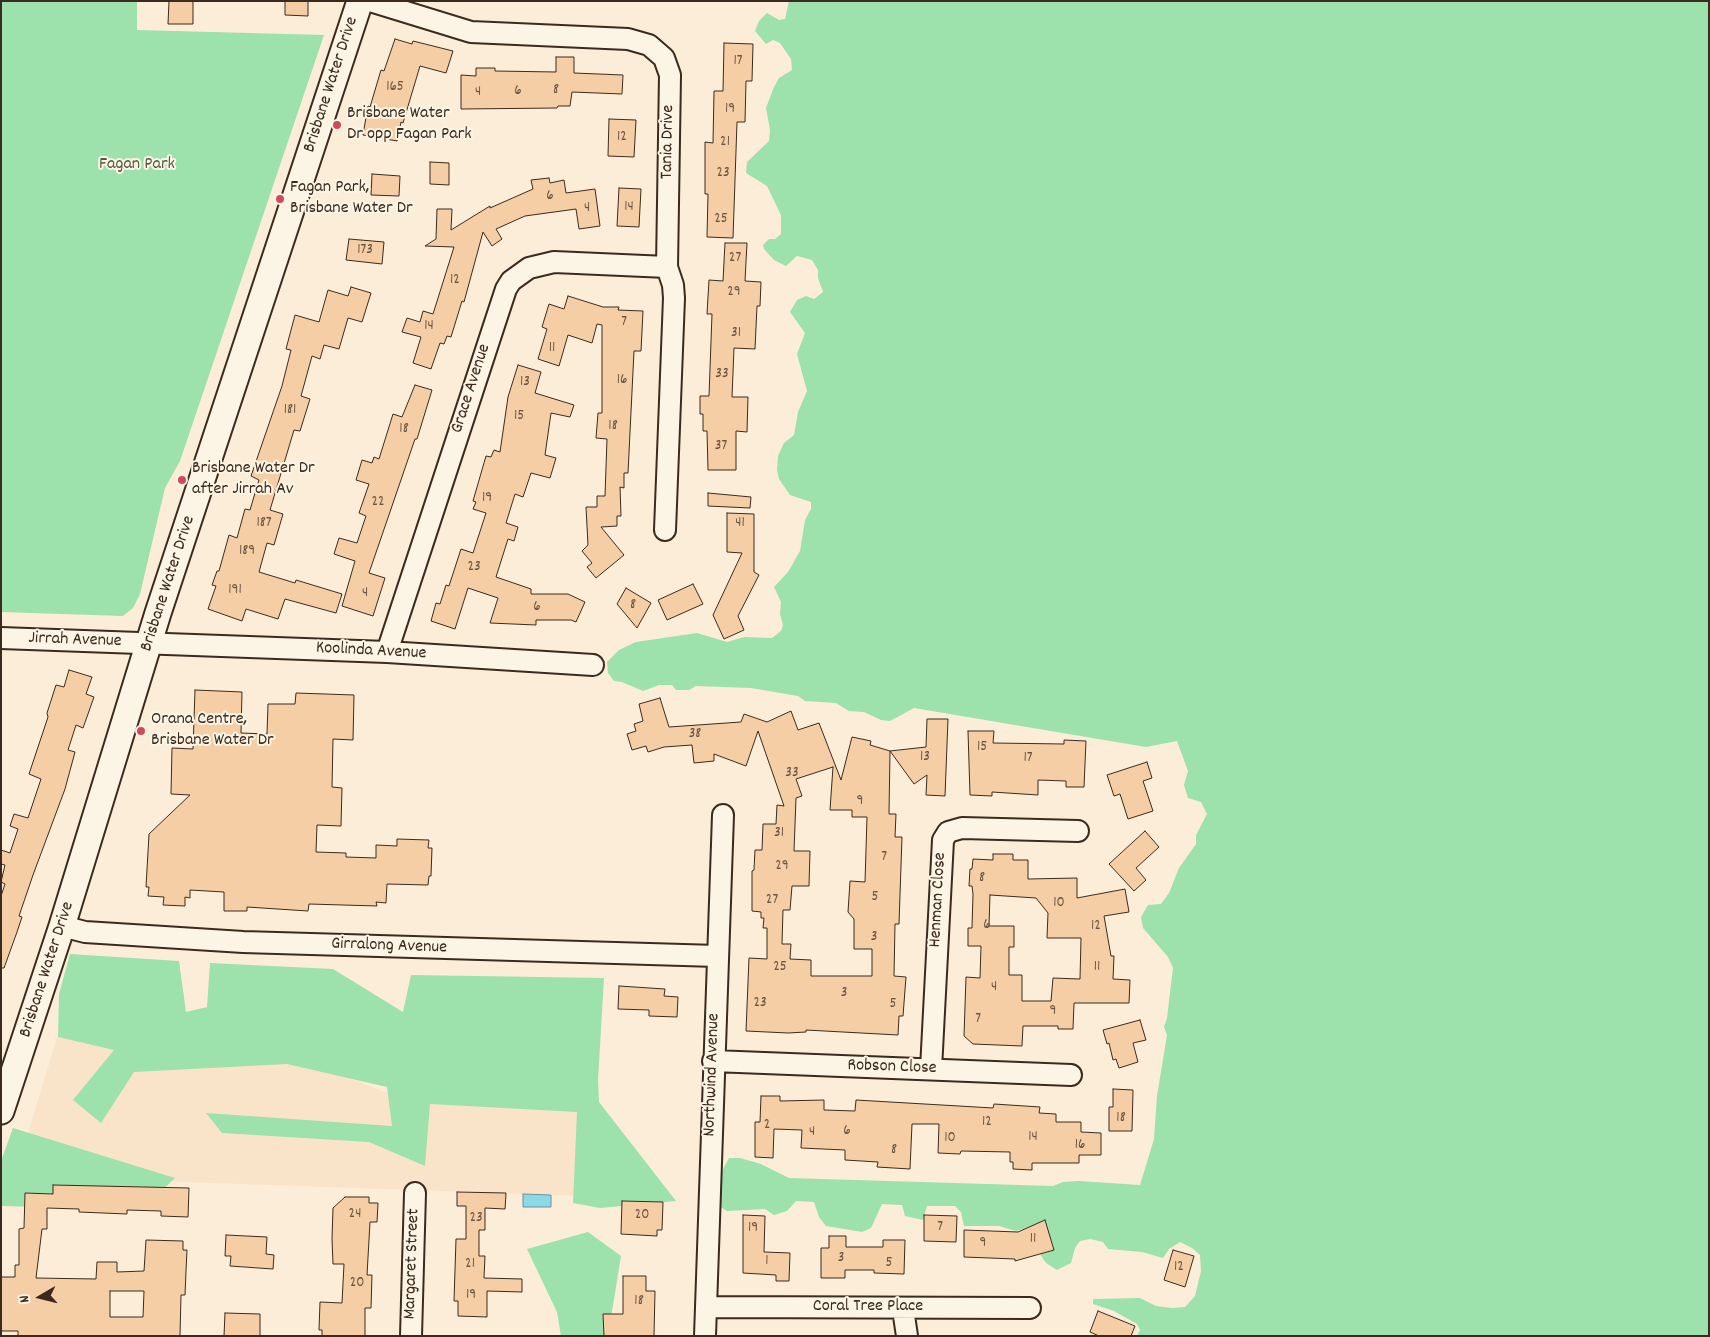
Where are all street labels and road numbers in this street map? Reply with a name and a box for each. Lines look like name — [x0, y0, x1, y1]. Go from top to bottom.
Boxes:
street label: Brisbane Water Drive — [300, 14, 364, 156]
street label: Tania Drive — [658, 105, 680, 179]
street label: Grace Avenue — [447, 342, 497, 436]
street label: Brisbane Water Drive — [137, 513, 201, 655]
street label: Jirrah Avenue — [28, 629, 122, 653]
street label: Koolinda Avenue — [315, 638, 427, 666]
street label: Henman Close — [926, 852, 952, 948]
street label: Brisbane Water Drive — [16, 899, 80, 1041]
street label: Girralong Avenue — [331, 934, 447, 960]
street label: Northwind Avenue — [700, 1013, 726, 1137]
street label: Robson Close — [847, 1056, 937, 1080]
street label: Margaret Street — [400, 1208, 426, 1320]
street label: Coral Tree Place — [813, 1297, 923, 1319]

